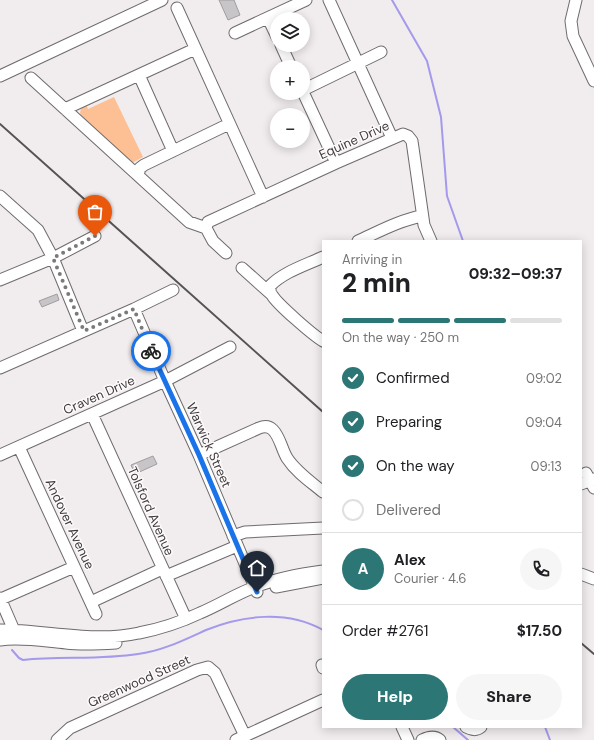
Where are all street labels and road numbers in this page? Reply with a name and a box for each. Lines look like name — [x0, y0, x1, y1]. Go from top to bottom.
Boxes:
street label: Equine Drive — [316, 117, 392, 163]
street label: Craven Drive — [61, 372, 137, 418]
street label: Warwick Street — [183, 400, 235, 490]
street label: Tolsford Avenue — [124, 464, 178, 558]
street label: Andover Avenue — [42, 476, 98, 572]
street label: Greenwood Street — [85, 651, 193, 711]

